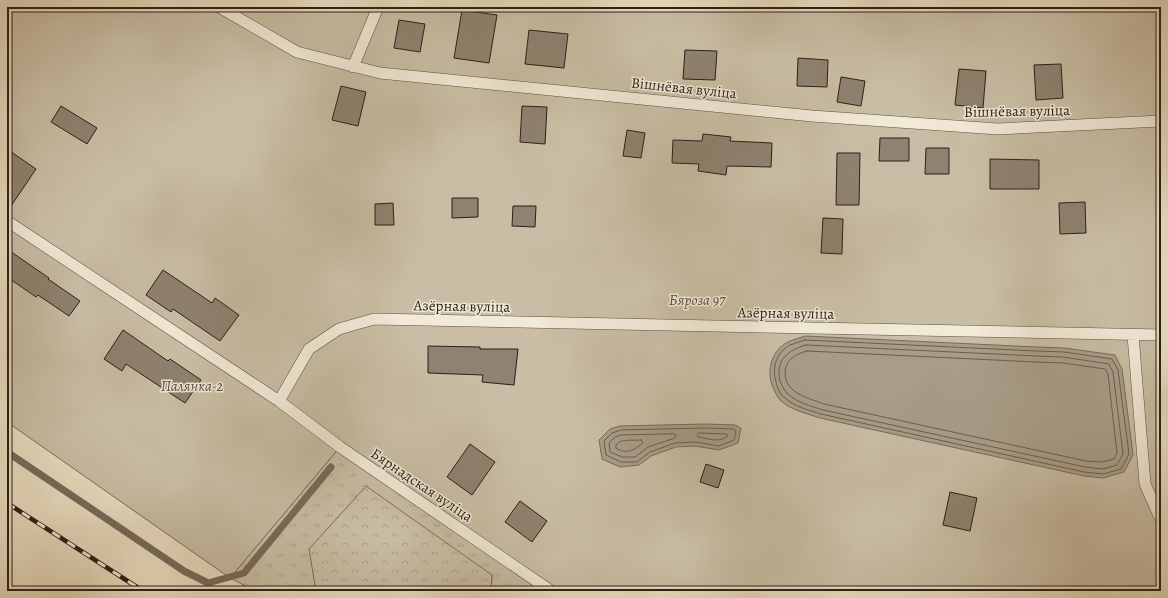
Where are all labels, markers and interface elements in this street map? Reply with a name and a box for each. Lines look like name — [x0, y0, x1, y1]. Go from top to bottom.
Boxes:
street label: Вішнёвая вуліца — [630, 73, 738, 103]
street label: Вішнёвая вуліца — [964, 100, 1070, 122]
park label: Бяроза 97 — [669, 290, 726, 310]
street label: Азёрная вуліца — [413, 295, 511, 317]
street label: Азёрная вуліца — [737, 302, 835, 324]
park label: Палянка-2 — [161, 376, 224, 396]
street label: Бярнадская вуліца — [367, 443, 477, 527]

